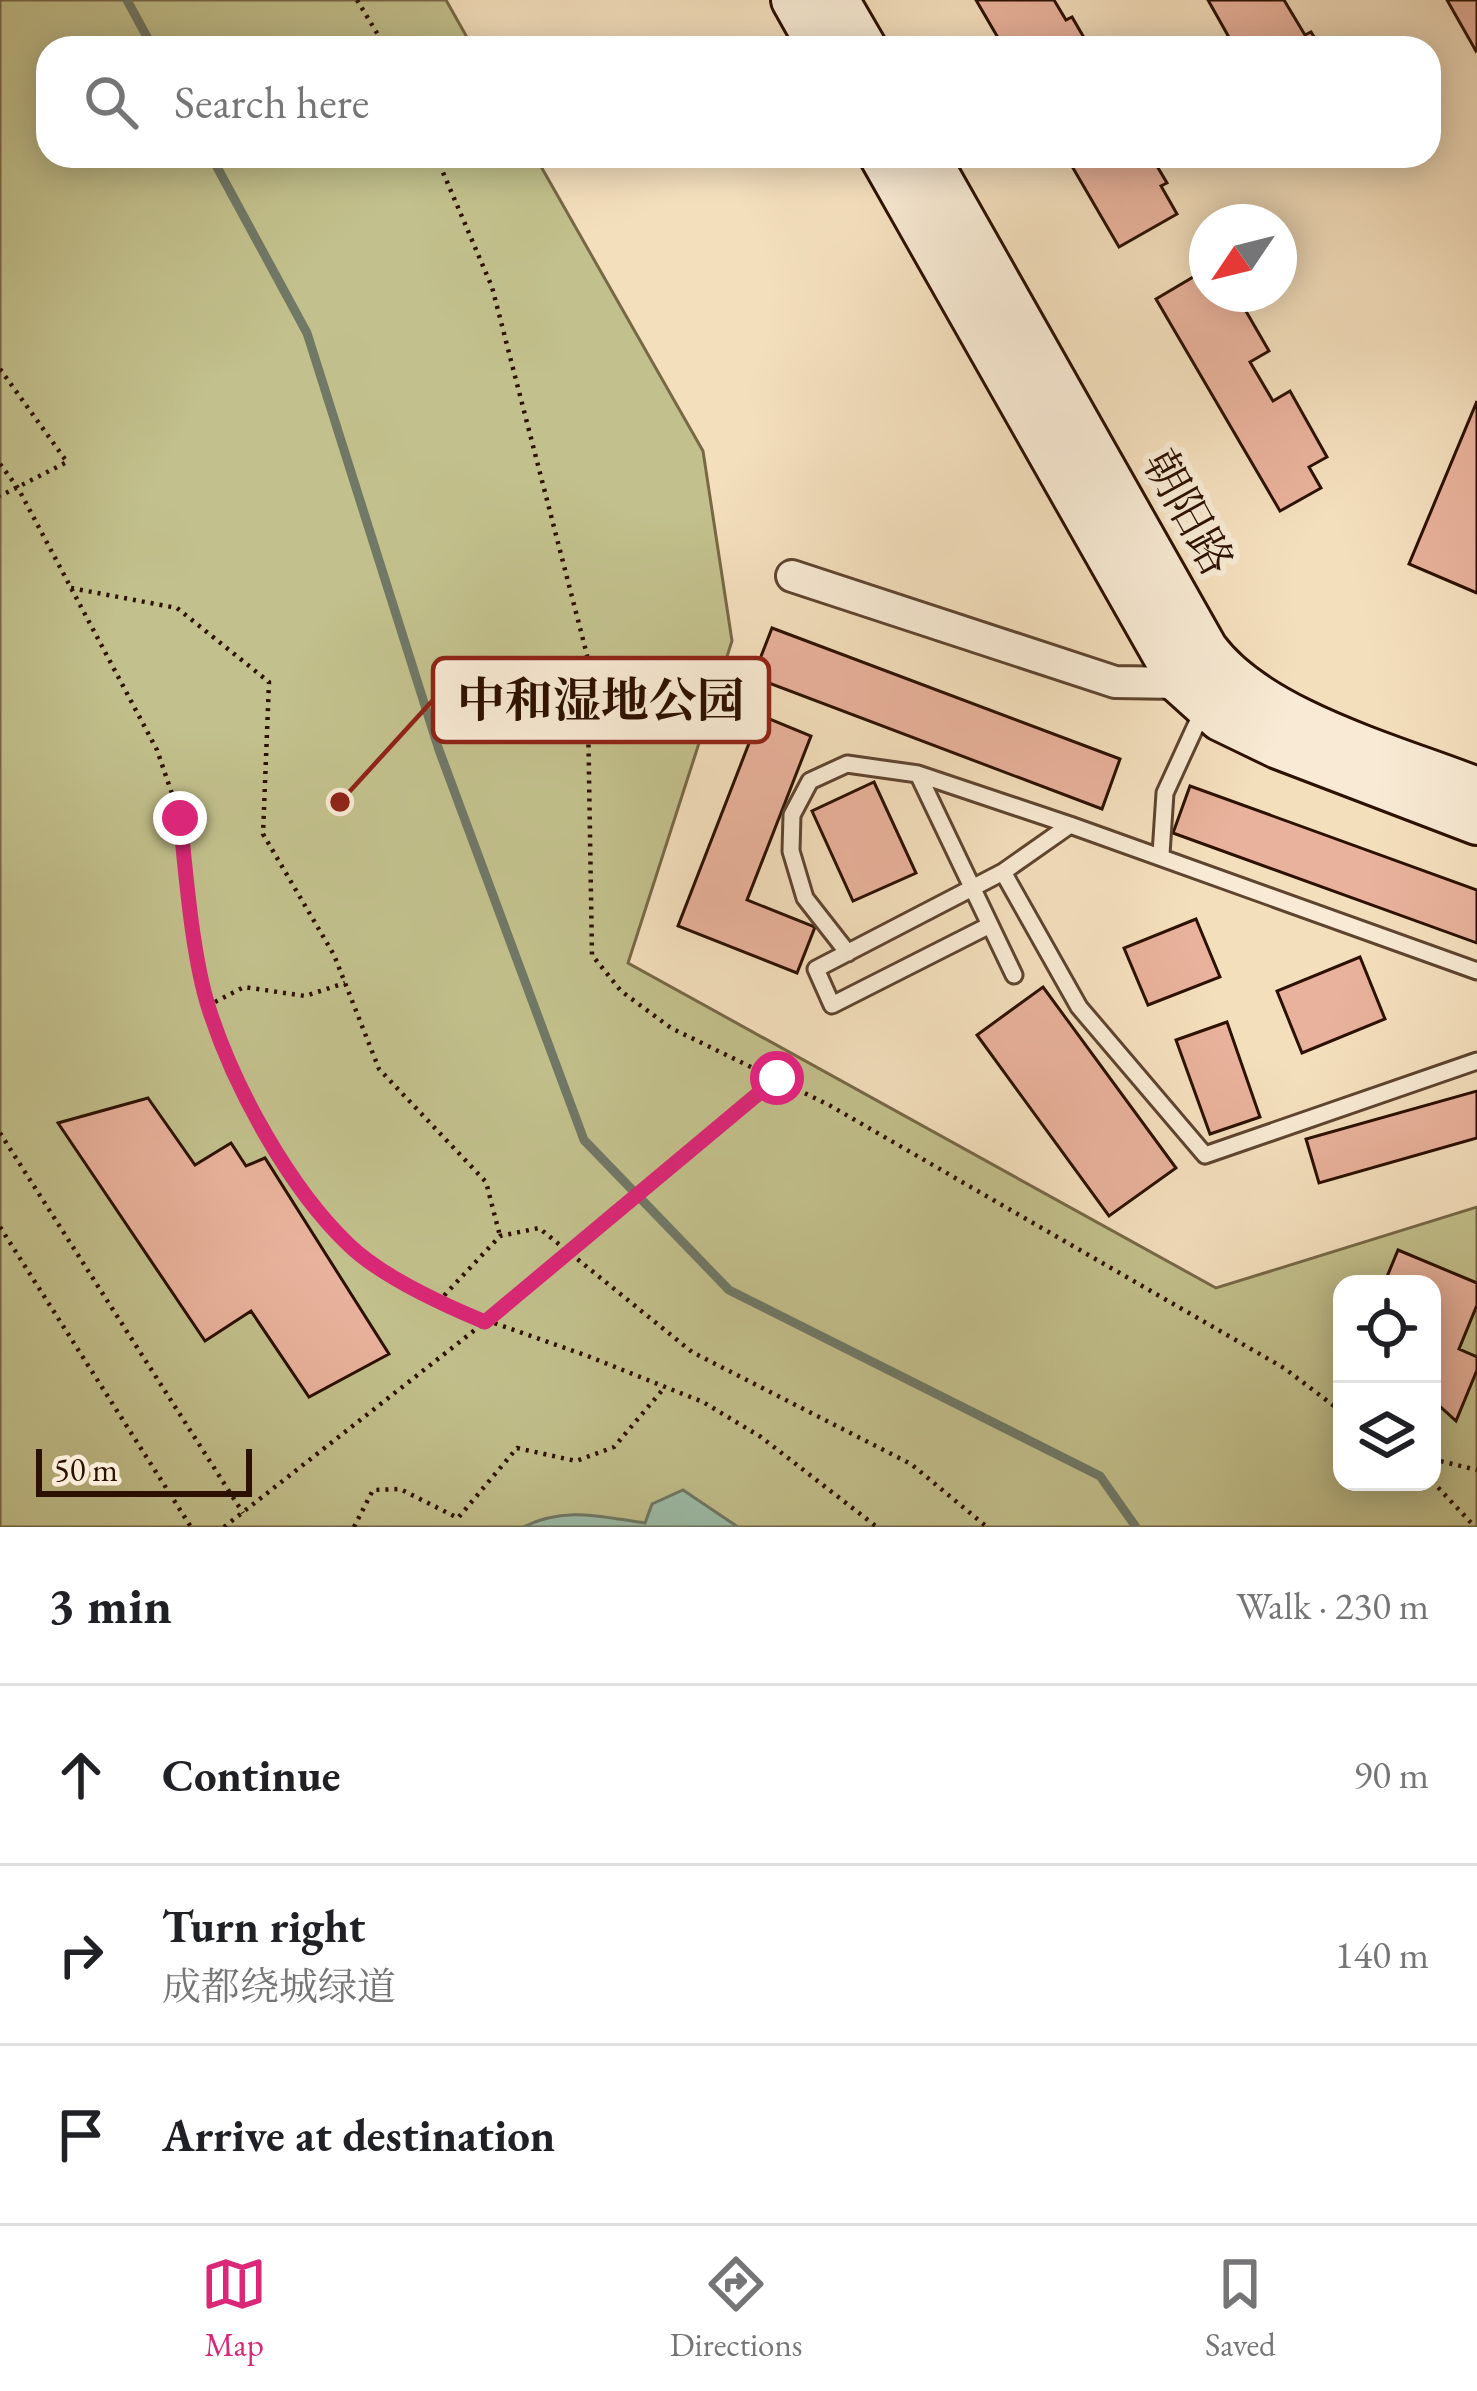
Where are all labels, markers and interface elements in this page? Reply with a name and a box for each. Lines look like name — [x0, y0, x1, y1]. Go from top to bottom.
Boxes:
search box — [36, 36, 1441, 168]
icon: search — [78, 69, 144, 135]
text: Search here — [174, 73, 369, 131]
north arrow — [1189, 204, 1297, 312]
street label: 朝阳路 — [1131, 439, 1247, 585]
callout: 中和湿地公园 — [433, 658, 769, 742]
text: 中和湿地公园 — [457, 669, 745, 731]
route end — [153, 791, 207, 845]
route start — [750, 1051, 804, 1105]
map controls — [1333, 1275, 1441, 1491]
button: locate — [1333, 1275, 1441, 1383]
button: layers — [1333, 1383, 1441, 1491]
scale bar — [36, 1443, 252, 1496]
text: 50 m — [54, 1448, 118, 1491]
text: 3 min — [48, 1572, 172, 1638]
text: Walk · 230 m — [1236, 1580, 1429, 1631]
icon: ahead — [48, 1742, 114, 1808]
text: Continue — [162, 1746, 340, 1804]
text: 90 m — [1353, 1749, 1429, 1800]
text: Turn right — [162, 1897, 365, 1955]
icon: right — [48, 1922, 114, 1988]
text: 140 m — [1335, 1929, 1429, 1980]
text: 成都绕城绿道 — [162, 1961, 396, 2012]
icon: arrive — [48, 2102, 114, 2168]
text: Arrive at destination — [162, 2106, 555, 2164]
tab: Map — [201, 2251, 267, 2366]
tab: Directions — [670, 2251, 803, 2366]
tab: Saved — [1205, 2251, 1276, 2366]

